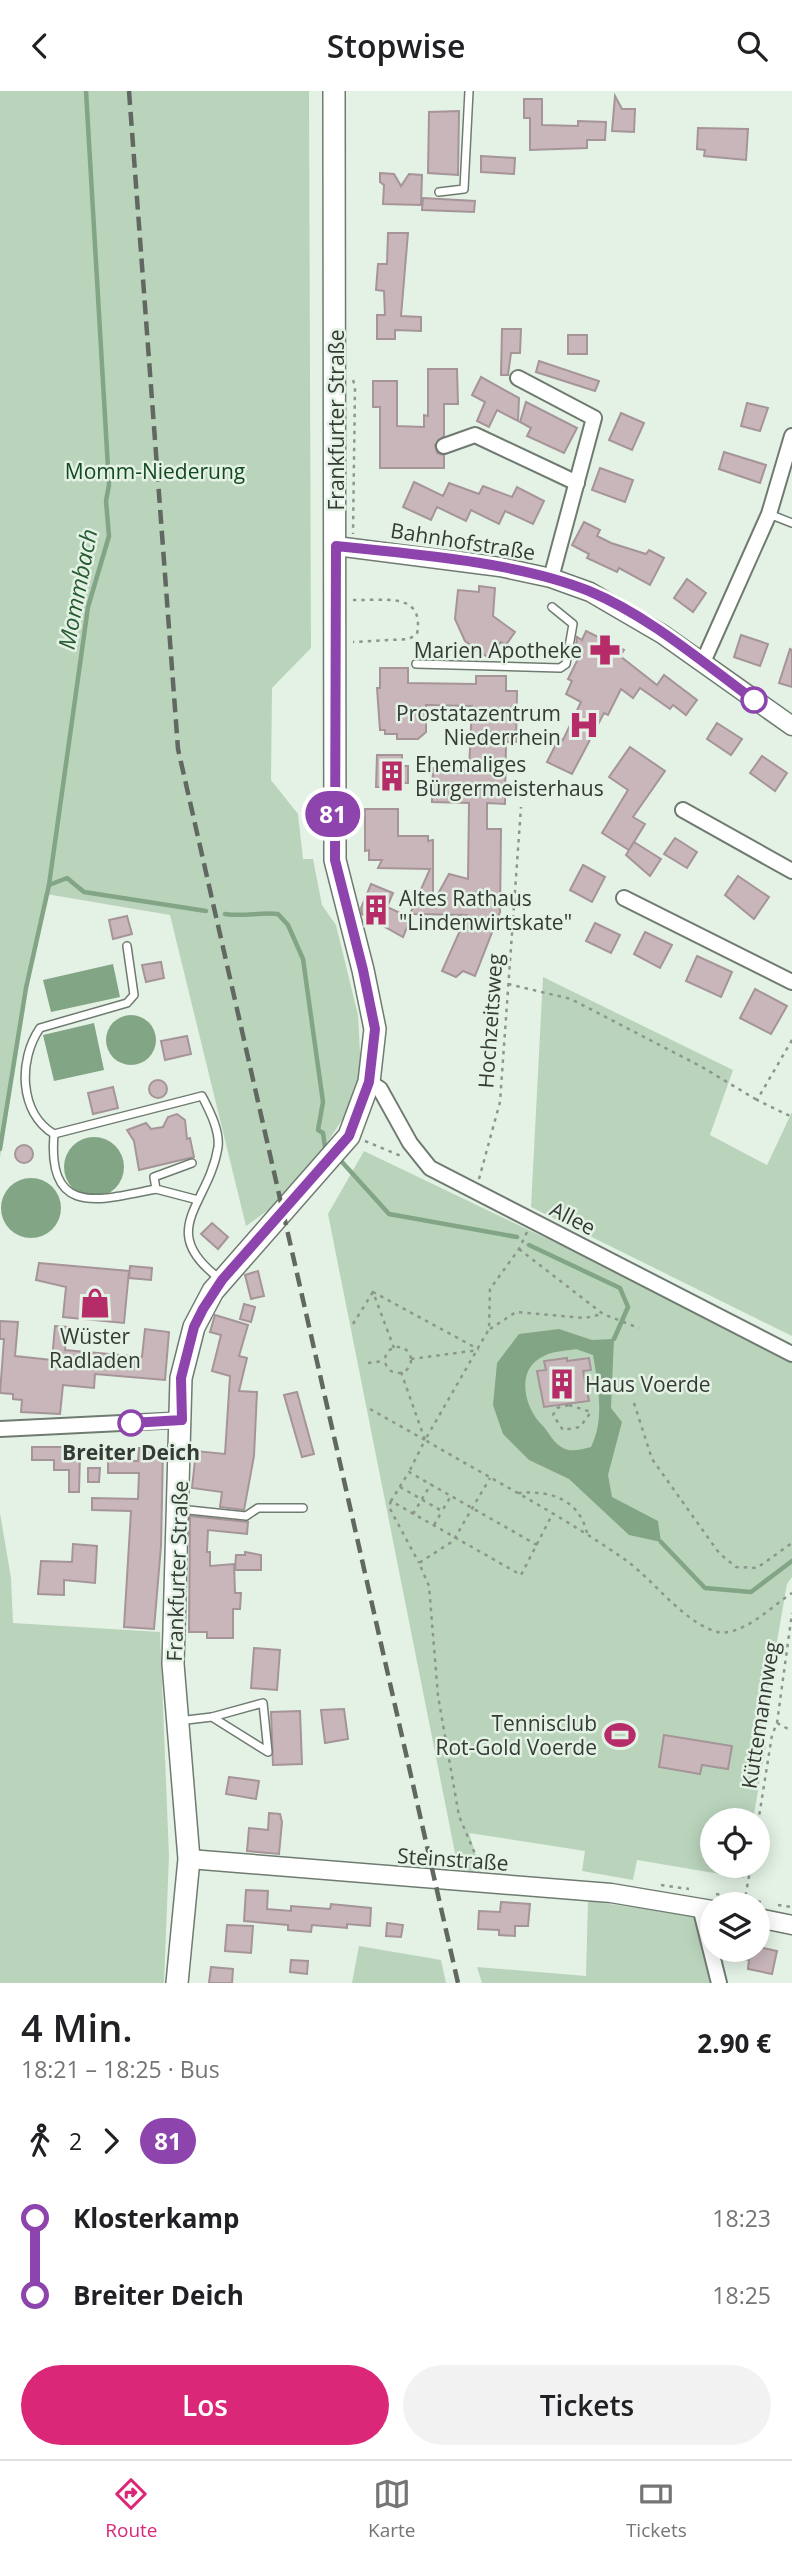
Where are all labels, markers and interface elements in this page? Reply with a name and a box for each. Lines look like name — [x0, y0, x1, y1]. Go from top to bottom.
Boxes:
text: Stopwise — [327, 24, 465, 67]
icon: back — [21, 27, 59, 65]
icon: search — [733, 27, 771, 65]
street label: Frankfurter Straße — [322, 330, 350, 510]
park label: Momm-Niederung — [65, 457, 245, 485]
street label: Bahnhofstraße — [389, 516, 537, 566]
water label: Mommbach — [50, 526, 104, 652]
pharmacy icon: Marien Apotheke — [588, 633, 622, 667]
place label: Marien Apotheke — [414, 636, 582, 664]
unlabelled marker — [741, 687, 767, 713]
place label: Prostatazentrum Niederrhein — [396, 699, 561, 751]
hospital icon: Prostatazentrum Niederrhein — [567, 708, 601, 742]
place label: Ehemaliges Bürgermeisterhaus — [415, 750, 604, 802]
building icon: Ehemaliges Bürgermeisterhaus — [375, 759, 409, 793]
line badge: 81 — [302, 791, 364, 837]
text: 81 — [319, 797, 347, 830]
place label: Altes Rathaus "Lindenwirtskate" — [399, 884, 572, 936]
building icon: Altes Rathaus "Lindenwirtskate" — [359, 893, 393, 927]
street label: Hochzeitsweg — [471, 953, 509, 1089]
street label: Allee — [545, 1195, 601, 1241]
shop icon: Wüster Radladen — [78, 1286, 112, 1320]
place label: Wüster Radladen — [49, 1322, 141, 1374]
building icon: Haus Voerde — [545, 1367, 579, 1401]
place label: Haus Voerde — [585, 1370, 711, 1398]
marker: Breiter Deich — [118, 1410, 144, 1436]
place label: Breiter Deich — [62, 1438, 200, 1466]
street label: Frankfurter Straße — [160, 1480, 194, 1662]
street label: Küttemannweg — [735, 1639, 785, 1791]
place label: Tennisclub Rot-Gold Voerde — [435, 1709, 597, 1761]
sports icon: Tennisclub Rot-Gold Voerde — [603, 1718, 637, 1752]
map controls — [700, 1808, 770, 1962]
button: locate — [700, 1808, 770, 1878]
street label: Steinstraße — [396, 1841, 510, 1877]
button: layers — [700, 1892, 770, 1962]
text: 4 Min. — [21, 2001, 133, 2053]
text: 2.90 € — [697, 2025, 771, 2061]
text: 18:21 – 18:25 · Bus — [21, 2053, 220, 2085]
icon: walk — [21, 2122, 59, 2160]
icon: forward — [92, 2122, 130, 2160]
text: 81 — [154, 2124, 182, 2157]
text: 2 — [69, 2125, 82, 2157]
text: Klosterkamp — [73, 2200, 240, 2236]
text: 18:23 — [712, 2202, 771, 2234]
text: Breiter Deich — [73, 2277, 244, 2313]
text: 18:25 — [712, 2279, 771, 2311]
button: Los — [21, 2365, 389, 2445]
button: Tickets — [403, 2365, 771, 2445]
tab: Route — [105, 2475, 158, 2543]
tab: Karte — [368, 2475, 415, 2543]
tab: Tickets — [626, 2475, 687, 2543]

